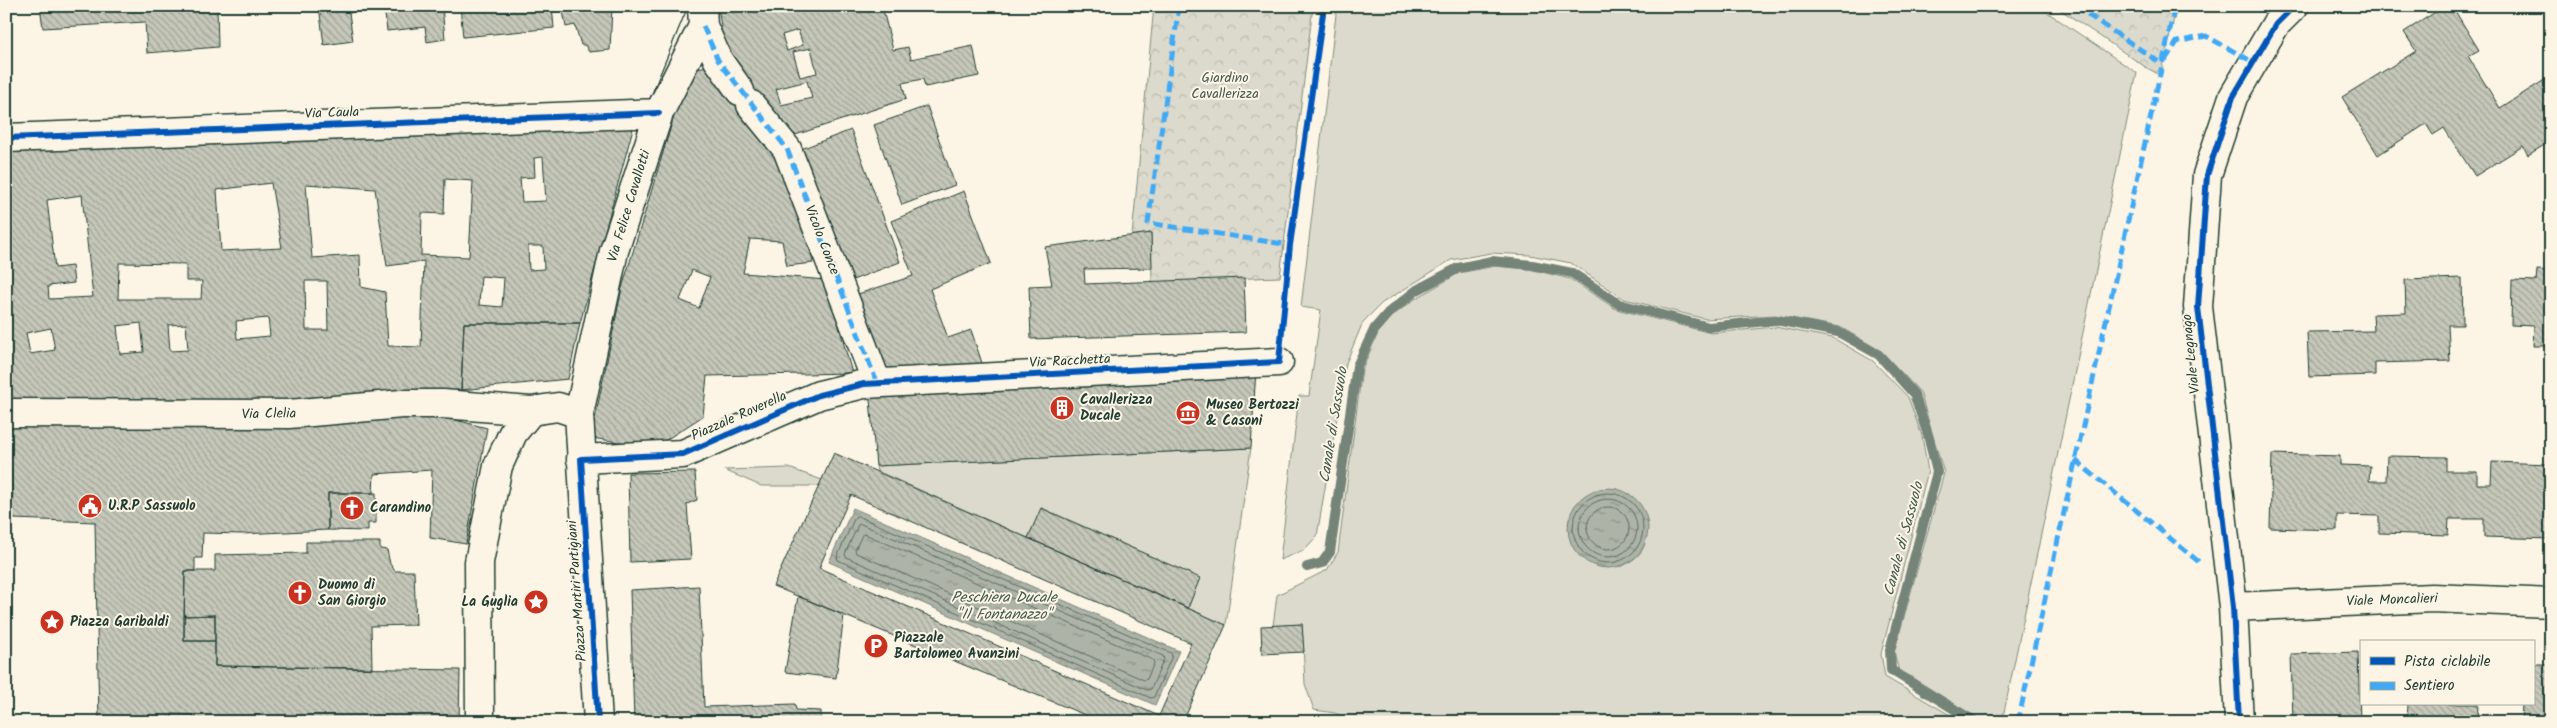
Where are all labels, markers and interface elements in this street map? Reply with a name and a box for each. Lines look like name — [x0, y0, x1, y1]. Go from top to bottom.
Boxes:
park label: Giardino Cavallerizza — [1191, 67, 1259, 105]
street label: Via Caula — [304, 101, 360, 125]
street label: Via Felice Cavallotti — [601, 147, 657, 265]
street label: Vicolo Conce — [799, 202, 846, 279]
street label: Viale Legnago — [2176, 313, 2206, 395]
street label: Via Racchetta — [1029, 348, 1111, 374]
water label: Canale di Sassuolo — [1313, 364, 1355, 485]
street label: Piazzale Roverella — [688, 385, 790, 447]
place label: Cavallerizza Ducale — [1080, 389, 1152, 427]
place label: Museo Bertozzi & Casoni — [1206, 394, 1299, 432]
building icon: Cavallerizza Ducale — [1049, 395, 1075, 421]
museum icon: Museo Bertozzi & Casoni — [1175, 400, 1201, 426]
street label: Via Clelia — [242, 403, 296, 425]
water label: Canale di Sassuolo — [1877, 478, 1931, 599]
public building icon: U.R.P Sassuolo — [77, 493, 103, 519]
place label: U.R.P Sassuolo — [108, 495, 196, 517]
church icon: Carandino — [339, 495, 365, 521]
place label: Carandino — [370, 497, 432, 519]
street label: Piazza Martiri Partigiani — [561, 519, 593, 662]
place label: Duomo di San Giorgio — [318, 574, 387, 612]
church icon: Duomo di San Giorgio — [287, 580, 313, 606]
water label: Peschiera Ducale "Il Fontanazzo" — [951, 586, 1058, 627]
street label: Viale Moncalieri — [2346, 587, 2439, 613]
place icon: La Guglia — [523, 589, 549, 615]
place label: La Guglia — [461, 591, 518, 613]
place icon: Piazza Garibaldi — [39, 609, 65, 635]
place label: Piazza Garibaldi — [70, 611, 169, 633]
place label: Piazzale Bartolomeo Avanzini — [894, 627, 1020, 665]
parking icon: Piazzale Bartolomeo Avanzini — [863, 633, 889, 659]
legend — [2360, 640, 2534, 706]
text: Pista ciclabile — [2404, 650, 2491, 674]
text: Sentiero — [2404, 674, 2455, 698]

